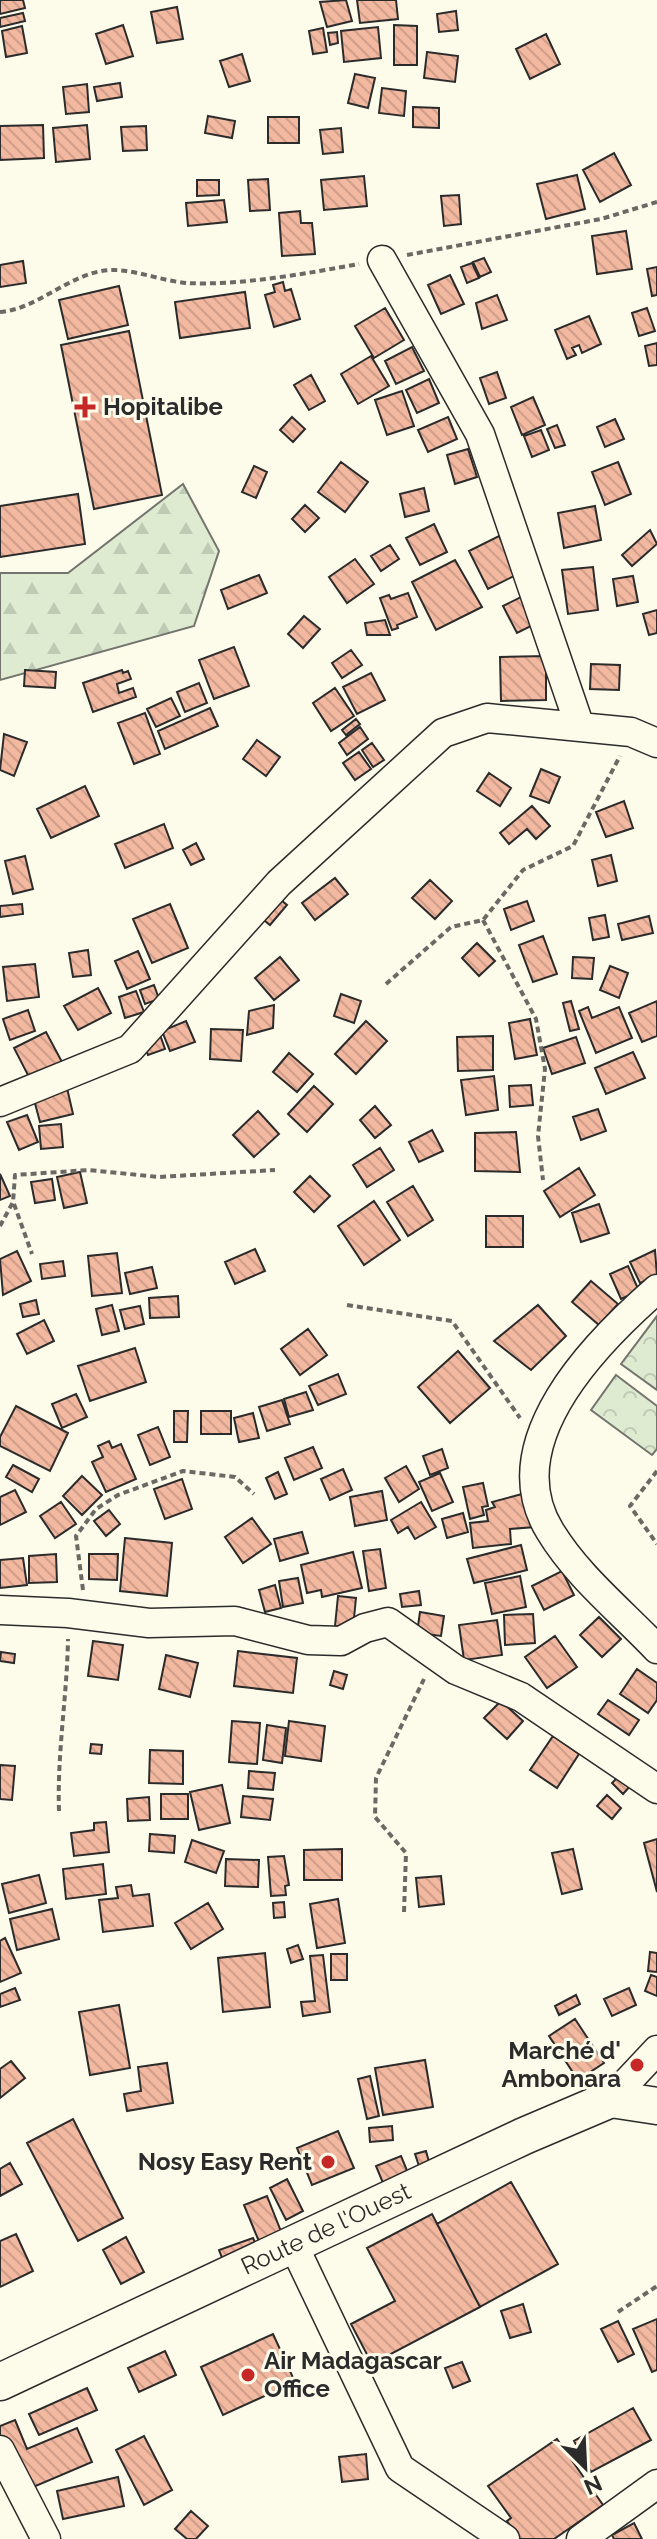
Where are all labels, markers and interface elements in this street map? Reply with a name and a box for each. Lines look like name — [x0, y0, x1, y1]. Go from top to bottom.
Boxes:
place label: Hopitalibe — [103, 392, 223, 421]
marker: Hopitalibe — [74, 396, 96, 418]
place label: Marché d' Ambonara — [501, 2036, 621, 2093]
marker: Marché d' Ambonara — [628, 2056, 646, 2074]
place label: Nosy Easy Rent — [138, 2147, 312, 2176]
marker: Nosy Easy Rent — [319, 2153, 337, 2171]
street label: Route de l'Ouest — [236, 2176, 415, 2281]
place label: Air Madagascar Office — [264, 2346, 442, 2403]
marker: Air Madagascar Office — [239, 2366, 257, 2384]
north arrow — [545, 2427, 625, 2507]
text: N — [580, 2470, 606, 2501]

